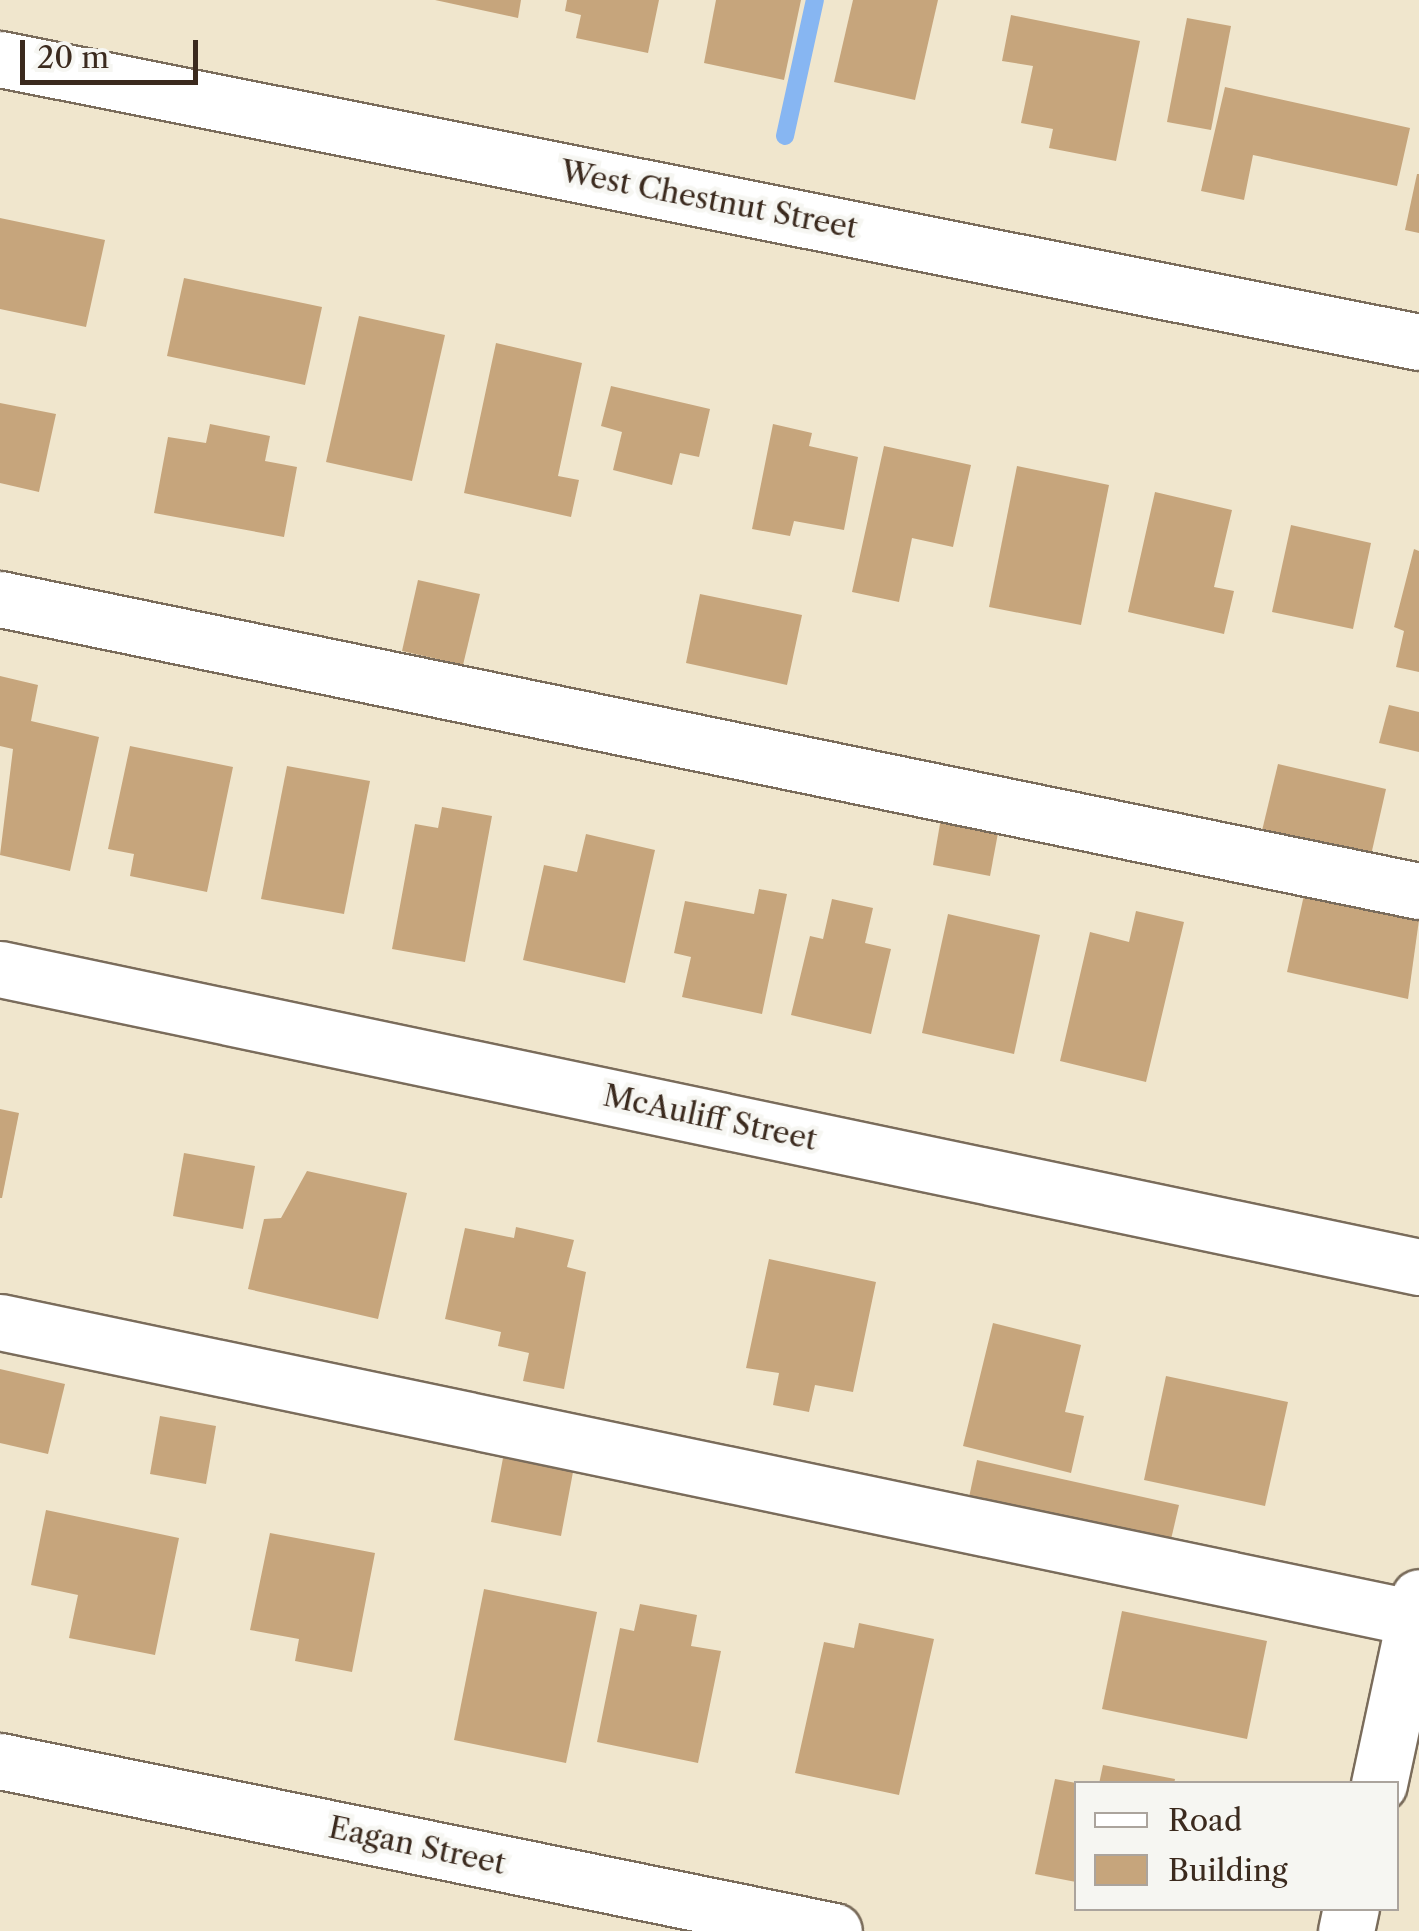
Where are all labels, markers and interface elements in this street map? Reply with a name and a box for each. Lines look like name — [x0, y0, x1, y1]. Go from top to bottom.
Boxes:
scale bar — [25, 20, 202, 82]
text: 20 m — [37, 39, 109, 76]
street label: West Chestnut Street — [558, 154, 860, 246]
street label: McAuliff Street — [600, 1078, 820, 1158]
legend — [1074, 1781, 1399, 1911]
text: Road — [1168, 1802, 1242, 1839]
street label: Eagan Street — [325, 1810, 509, 1882]
text: Building — [1168, 1852, 1288, 1889]

